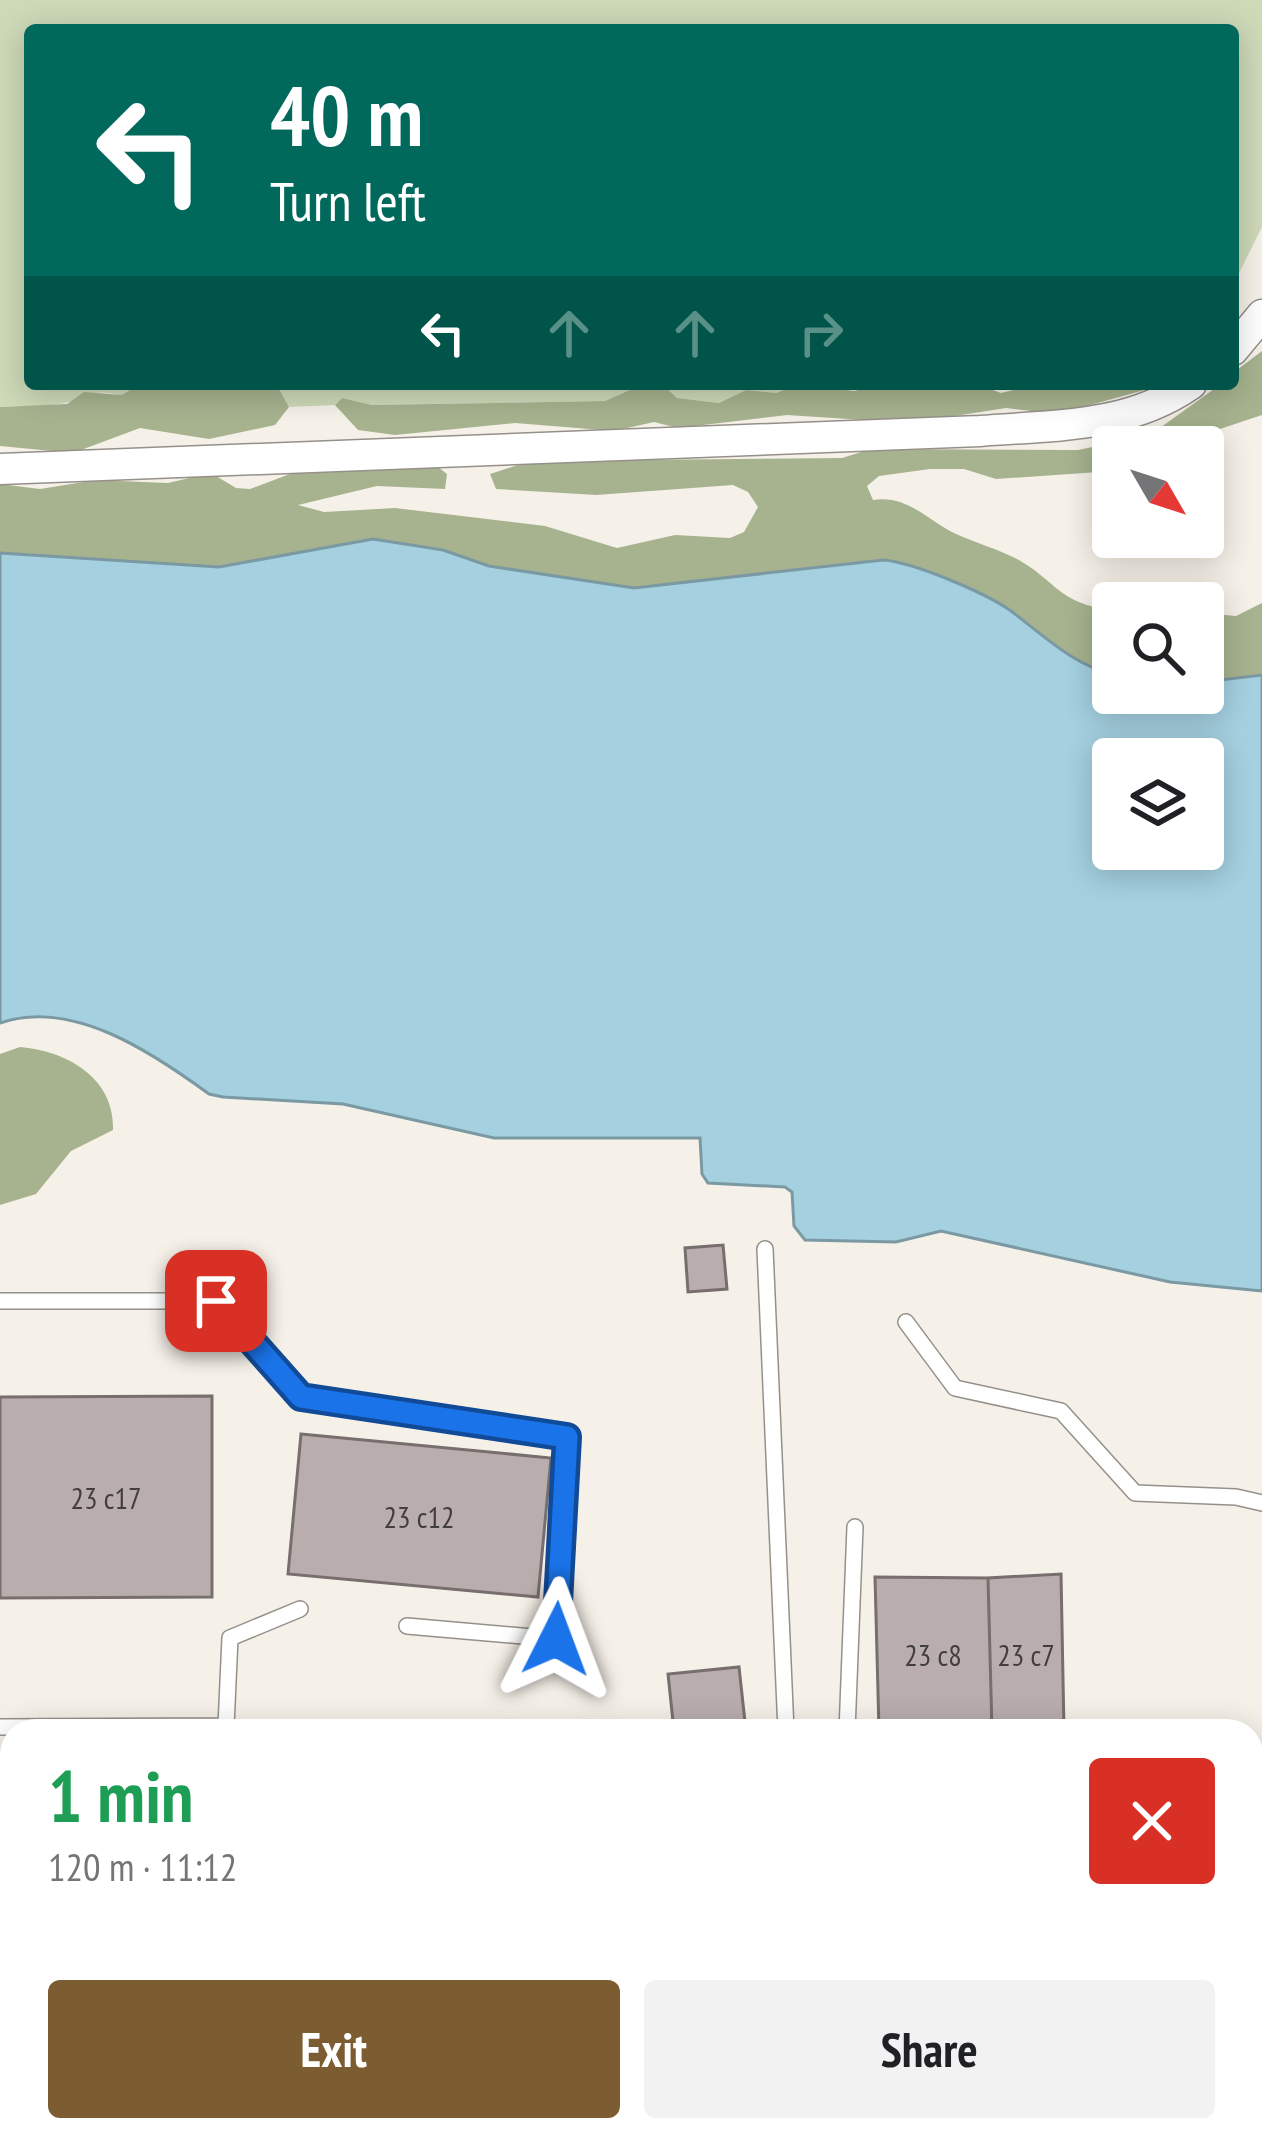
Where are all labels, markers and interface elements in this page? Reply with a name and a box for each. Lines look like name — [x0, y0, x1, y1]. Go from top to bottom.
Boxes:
text: 40 m — [270, 60, 423, 169]
icon: left — [72, 72, 228, 228]
text: Turn left — [270, 166, 426, 236]
icon: left — [410, 300, 476, 366]
icon: ahead — [536, 300, 602, 366]
icon: ahead — [662, 300, 728, 366]
icon: right — [788, 300, 854, 366]
north arrow — [1092, 426, 1224, 558]
map controls — [1092, 426, 1224, 870]
button: search — [1092, 582, 1224, 714]
button: layers — [1092, 738, 1224, 870]
pin — [165, 1250, 267, 1352]
icon: arrive — [183, 1268, 249, 1334]
house number: 23 с17 — [70, 1478, 142, 1517]
house number: 23 с12 — [383, 1497, 455, 1536]
position arrow — [493, 1576, 619, 1702]
house number: 23 с8 — [904, 1635, 962, 1674]
house number: 23 с7 — [997, 1635, 1055, 1674]
text: 1 min — [48, 1749, 193, 1842]
button: close — [1089, 1758, 1215, 1884]
text: 120 m · 11:12 — [48, 1841, 237, 1892]
button: Exit — [48, 1980, 620, 2118]
button: Share — [644, 1980, 1215, 2118]

